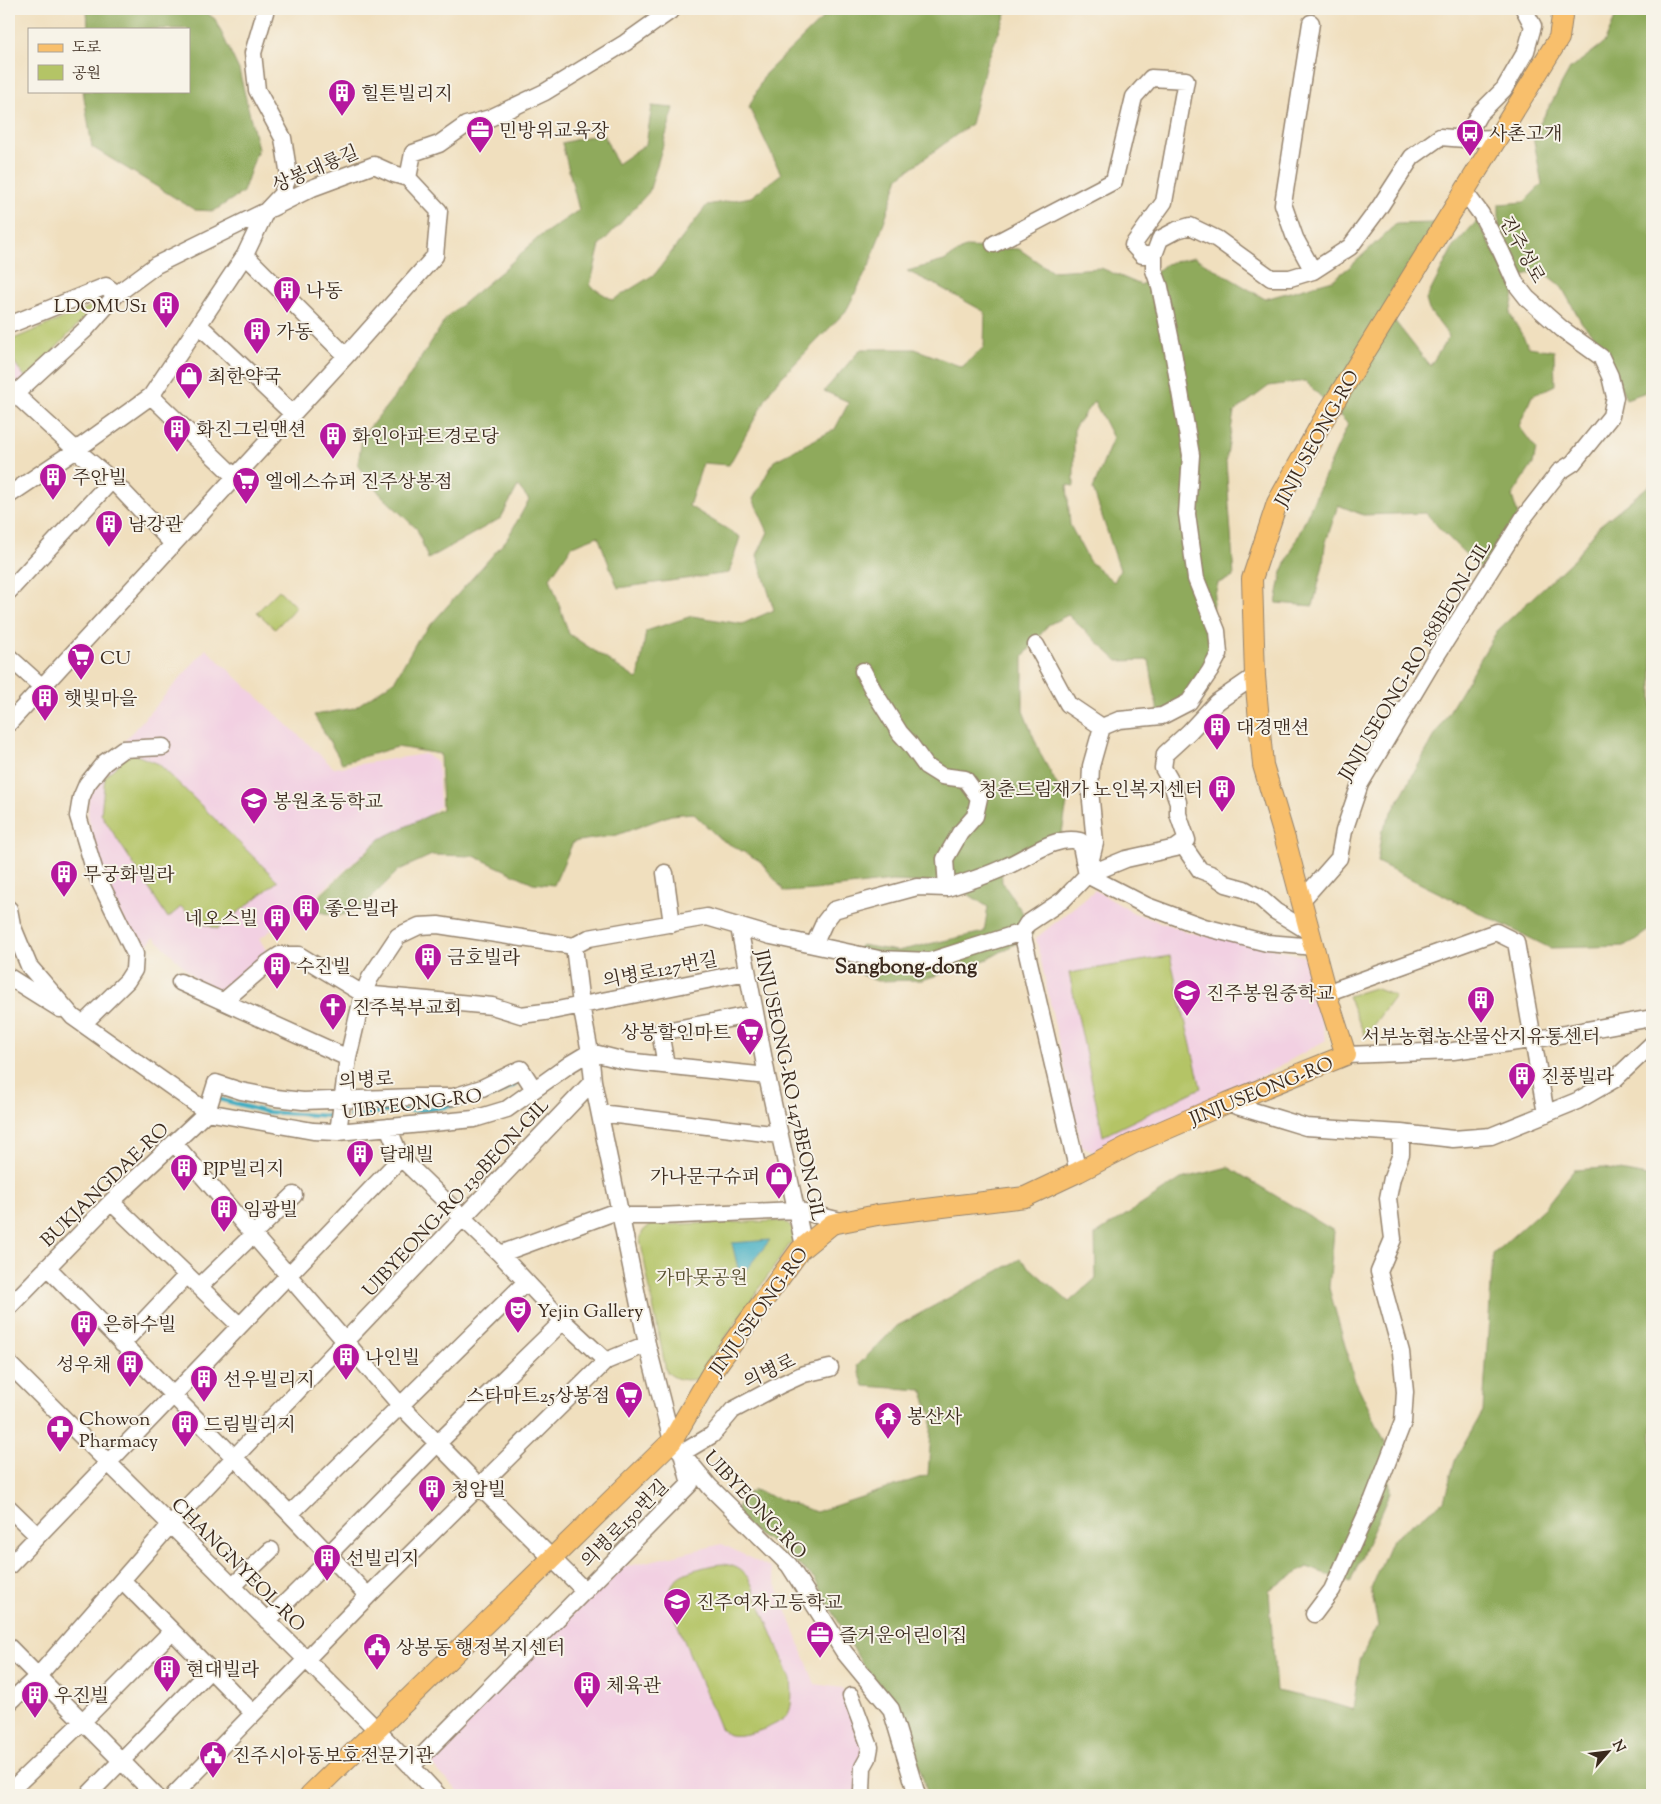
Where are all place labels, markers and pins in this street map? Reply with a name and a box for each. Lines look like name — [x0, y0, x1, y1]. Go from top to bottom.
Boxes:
building icon: 힐튼빌리지 — [327, 78, 357, 117]
place label: 힐튼빌리지 — [361, 82, 453, 109]
office icon: 민방위교육장 — [465, 115, 495, 154]
bus stop icon: 사촌고개 — [1455, 118, 1485, 157]
place label: 민방위교육장 — [499, 119, 610, 146]
place label: 사촌고개 — [1489, 122, 1562, 149]
building icon: 나동 — [272, 275, 302, 314]
place label: 나동 — [306, 279, 343, 306]
building icon: LDOMUS1 — [151, 290, 181, 329]
place label: LDOMUS1 — [54, 294, 148, 321]
building icon: 가동 — [242, 316, 272, 355]
place label: 가동 — [276, 320, 313, 347]
shop icon: 최한약국 — [174, 361, 204, 400]
place label: 최한약국 — [208, 365, 281, 392]
building icon: 화진그린맨션 — [162, 414, 192, 453]
place label: 화진그린맨션 — [196, 418, 306, 445]
building icon: 화인아파트경로당 — [318, 421, 348, 460]
place label: 화인아파트경로당 — [352, 425, 499, 452]
building icon: 주안빌 — [38, 462, 68, 501]
place label: 주안빌 — [72, 466, 127, 493]
supermarket icon: 엘에스슈퍼 진주상봉점 — [231, 466, 261, 505]
place label: 엘에스슈퍼 진주상봉점 — [265, 470, 453, 497]
building icon: 남강관 — [94, 509, 124, 548]
place label: 남강관 — [128, 513, 184, 540]
supermarket icon: CU — [66, 642, 96, 681]
place label: CU — [100, 646, 131, 673]
building icon: 햇빛마을 — [30, 683, 60, 722]
place label: 햇빛마을 — [64, 687, 137, 714]
building icon: 대경맨션 — [1202, 712, 1232, 751]
place label: 대경맨션 — [1236, 716, 1309, 743]
building icon: 청춘드림재가 노인복지센터 — [1207, 774, 1237, 813]
place label: 청춘드림재가 노인복지센터 — [979, 778, 1203, 805]
school or university icon: 봉원초등학교 — [239, 786, 269, 825]
place label: 봉원초등학교 — [273, 790, 383, 817]
building icon: 무궁화빌라 — [49, 859, 79, 898]
place label: 무궁화빌라 — [83, 863, 175, 890]
building icon: 좋은빌라 — [291, 893, 321, 932]
place label: 좋은빌라 — [325, 897, 398, 924]
building icon: 네오스빌 — [262, 903, 292, 942]
place label: 네오스빌 — [185, 907, 258, 934]
building icon: 금호빌라 — [413, 942, 443, 981]
place label: 금호빌라 — [447, 946, 520, 973]
building icon: 수진빌 — [262, 951, 292, 990]
place label: 수진빌 — [296, 955, 351, 982]
school or university icon: 진주봉원중학교 — [1172, 978, 1202, 1017]
place label: 진주봉원중학교 — [1206, 982, 1334, 1009]
building icon: 서부농협농산물산지유통센터 — [1466, 985, 1496, 1024]
church icon: 진주북부교회 — [318, 992, 348, 1031]
place label: 진주북부교회 — [352, 996, 462, 1023]
supermarket icon: 상봉할인마트 — [735, 1017, 765, 1056]
place label: 상봉할인마트 — [621, 1021, 731, 1048]
place label: 서부농협농산물산지유통센터 — [1362, 1025, 1600, 1052]
building icon: 진풍빌라 — [1507, 1061, 1537, 1100]
place label: 진풍빌라 — [1541, 1065, 1614, 1092]
building icon: 달래빌 — [345, 1139, 375, 1178]
place label: 달래빌 — [379, 1143, 434, 1170]
building icon: PJP빌리지 — [169, 1153, 199, 1192]
place label: PJP빌리지 — [203, 1157, 284, 1184]
shop icon: 가나문구슈퍼 — [764, 1161, 794, 1200]
place label: 가나문구슈퍼 — [650, 1165, 760, 1192]
building icon: 임광빌 — [209, 1194, 239, 1233]
place label: 임광빌 — [243, 1198, 298, 1225]
theatre icon: Yejin Gallery — [503, 1295, 533, 1334]
place label: Yejin Gallery — [537, 1299, 644, 1326]
building icon: 은하수빌 — [69, 1309, 99, 1348]
place label: 은하수빌 — [103, 1313, 176, 1340]
building icon: 나인빌 — [331, 1342, 361, 1381]
place label: 나인빌 — [365, 1346, 420, 1373]
building icon: 성우채 — [115, 1349, 145, 1388]
place label: 성우채 — [56, 1353, 111, 1380]
building icon: 선우빌리지 — [189, 1364, 219, 1403]
place label: 선우빌리지 — [223, 1368, 315, 1395]
supermarket icon: 스타마트25상봉점 — [614, 1380, 644, 1419]
place label: 스타마트25상봉점 — [466, 1384, 610, 1411]
temple icon: 봉산사 — [873, 1401, 903, 1440]
place label: 봉산사 — [907, 1405, 963, 1432]
place label: Chowon Pharmacy — [79, 1407, 159, 1456]
building icon: 드림빌리지 — [170, 1409, 200, 1448]
place label: 드림빌리지 — [204, 1413, 296, 1440]
pharmacy icon: Chowon Pharmacy — [45, 1414, 75, 1453]
building icon: 청암빌 — [417, 1474, 447, 1513]
place label: 청암빌 — [451, 1478, 506, 1505]
building icon: 선빌리지 — [312, 1543, 342, 1582]
place label: 선빌리지 — [346, 1547, 419, 1574]
school or university icon: 진주여자고등학교 — [662, 1587, 692, 1626]
place label: 진주여자고등학교 — [696, 1591, 843, 1618]
office icon: 즐거운어린이집 — [805, 1620, 835, 1659]
place label: 즐거운어린이집 — [839, 1624, 967, 1651]
public building icon: 상봉동 행정복지센터 — [362, 1632, 392, 1671]
place label: 상봉동 행정복지센터 — [396, 1636, 565, 1663]
building icon: 현대빌라 — [152, 1654, 182, 1693]
place label: 현대빌라 — [186, 1658, 259, 1685]
building icon: 체육관 — [572, 1670, 602, 1709]
place label: 체육관 — [606, 1674, 662, 1701]
building icon: 우진빌 — [20, 1680, 50, 1719]
place label: 우진빌 — [54, 1684, 109, 1711]
public building icon: 진주시아동보호전문기관 — [198, 1740, 228, 1779]
place label: 진주시아동보호전문기관 — [232, 1744, 435, 1771]

